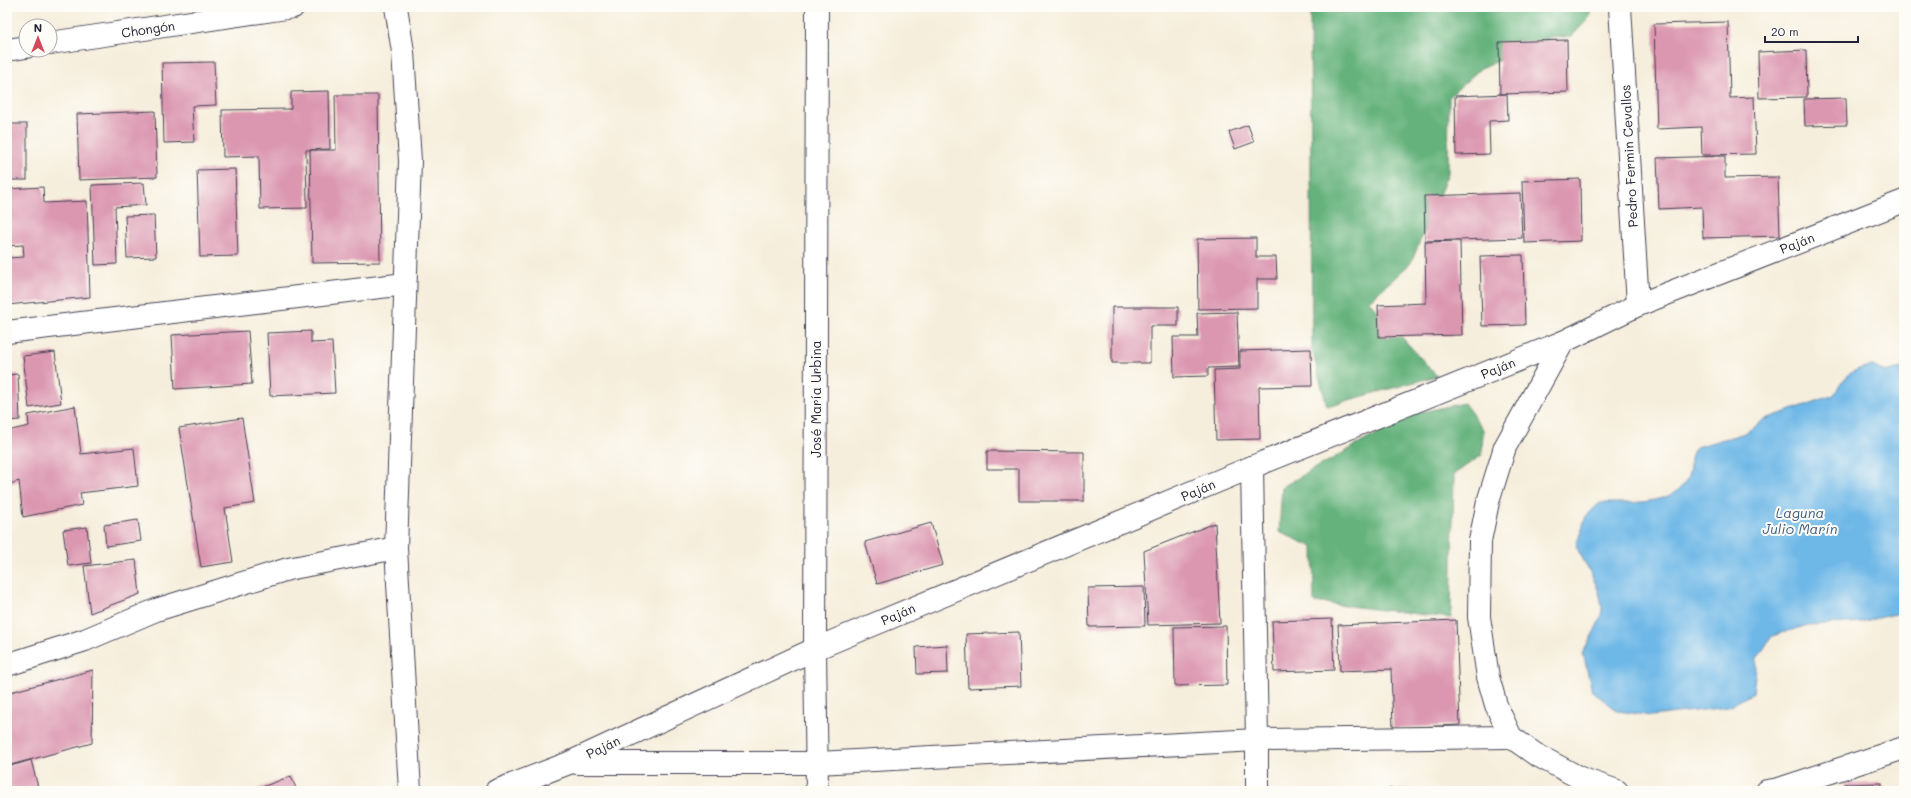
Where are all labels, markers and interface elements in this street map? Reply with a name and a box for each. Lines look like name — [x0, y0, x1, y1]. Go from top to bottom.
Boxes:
street label: Chongón — [120, 16, 176, 41]
north arrow — [18, 18, 58, 58]
scale bar — [1765, 18, 1858, 44]
text: N — [34, 20, 42, 35]
text: 20 m — [1771, 23, 1799, 39]
street label: Pedro Fermin Cevallos — [1616, 84, 1641, 228]
street label: Paján — [1777, 228, 1817, 257]
street label: José María Urbina — [807, 340, 824, 458]
street label: Paján — [1478, 353, 1518, 382]
street label: Paján — [1178, 475, 1218, 504]
water label: Laguna Julio Marín — [1763, 503, 1838, 538]
street label: Paján — [878, 599, 918, 628]
street label: Paján — [583, 731, 623, 762]

